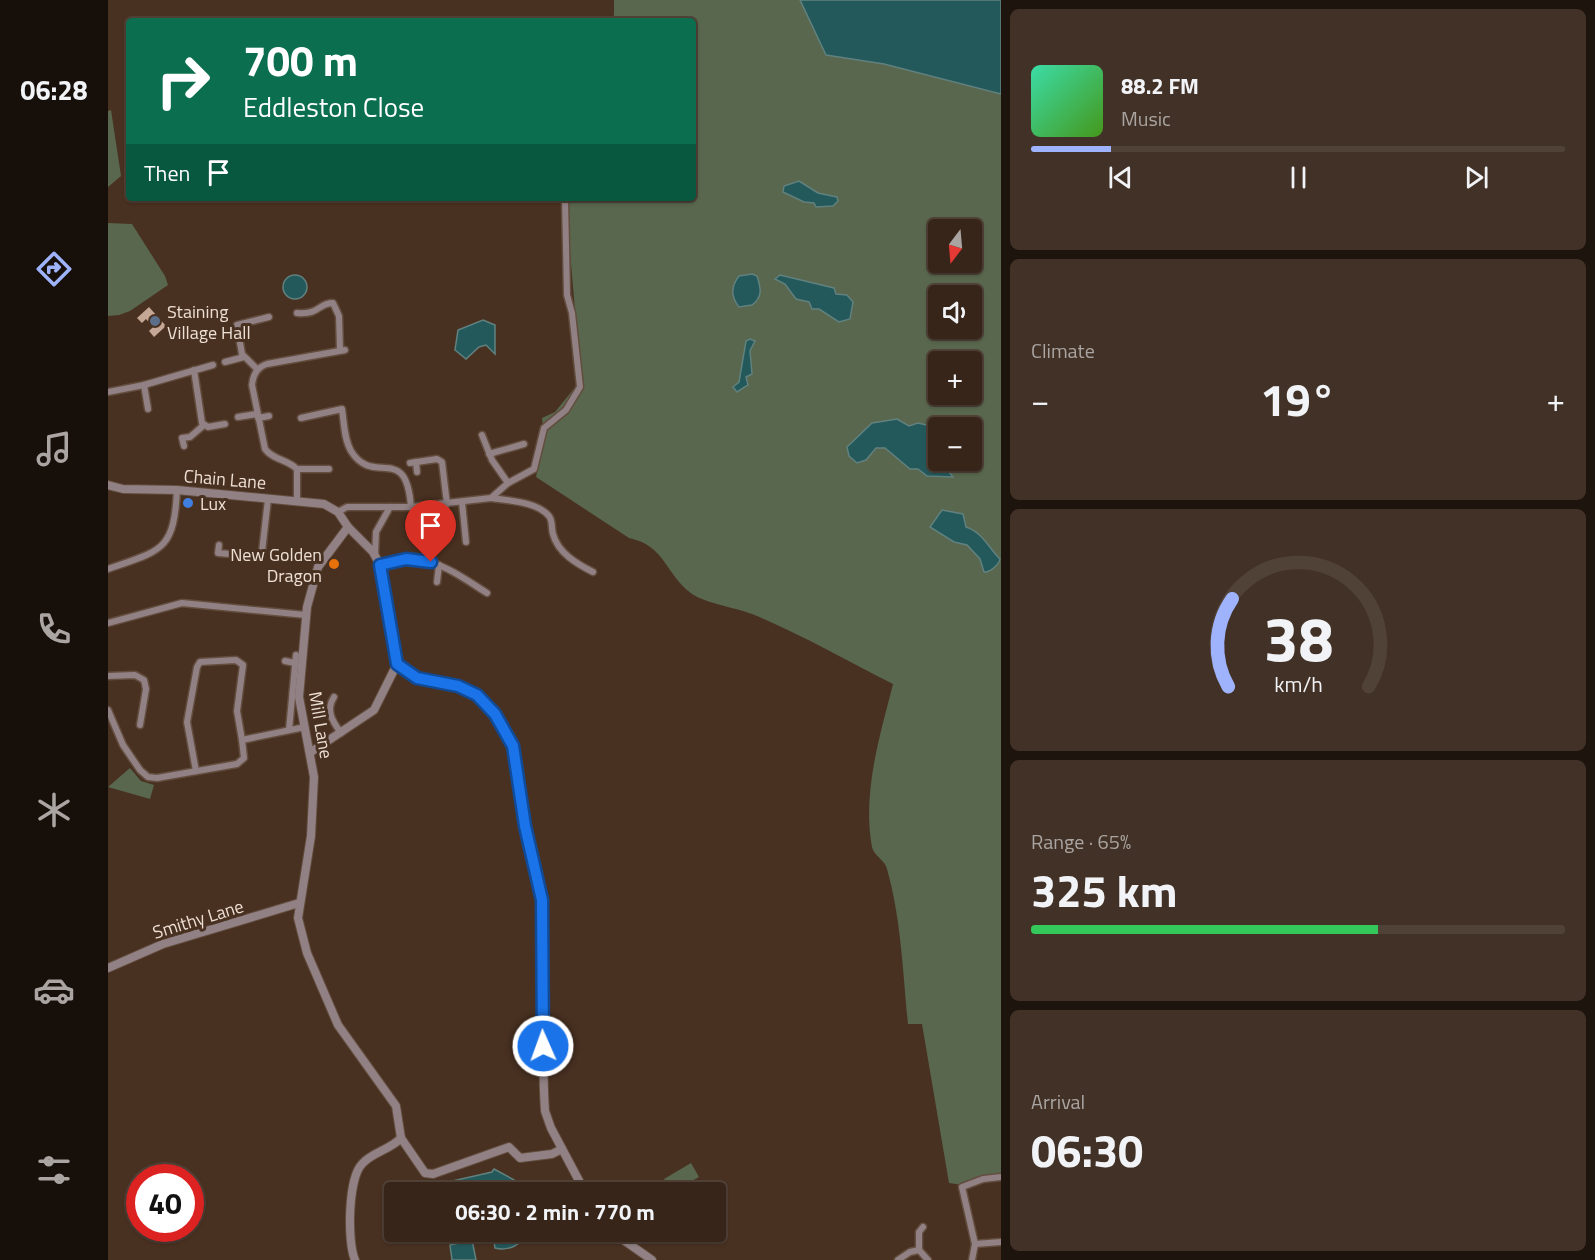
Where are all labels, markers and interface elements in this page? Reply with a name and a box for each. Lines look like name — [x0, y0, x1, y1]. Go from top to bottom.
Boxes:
text: 700 m — [243, 28, 358, 92]
icon: right — [144, 42, 222, 120]
text: 06:28 — [20, 69, 88, 110]
text: 88.2 FM — [1121, 69, 1199, 103]
text: Eddleston Close — [243, 86, 424, 127]
text: Music — [1121, 103, 1171, 134]
text: Then — [144, 156, 190, 190]
icon: arrive — [202, 156, 235, 189]
icon: previous — [1104, 161, 1137, 194]
icon: pause — [1282, 161, 1315, 194]
icon: next — [1460, 161, 1493, 194]
north arrow — [928, 219, 982, 273]
map controls — [928, 219, 982, 471]
icon: directions — [33, 248, 75, 290]
button: sound — [928, 285, 982, 339]
place label: Staining Village Hall — [167, 298, 251, 346]
marker: Staining Village Hall — [148, 314, 162, 328]
text: Climate — [1031, 335, 1095, 366]
button: + — [928, 351, 982, 405]
text: 19° — [1260, 365, 1336, 433]
text: − — [1031, 375, 1049, 425]
text: + — [1547, 375, 1565, 425]
button: − — [928, 417, 982, 471]
icon: music — [33, 428, 75, 470]
street label: Chain Lane — [183, 462, 267, 496]
place label: Lux — [200, 490, 226, 517]
marker: Lux — [181, 496, 195, 510]
pin — [405, 500, 456, 562]
icon: arrive — [414, 509, 447, 542]
place label: New Golden Dragon — [230, 541, 322, 589]
marker: New Golden Dragon — [327, 557, 341, 571]
text: 38 — [1263, 590, 1333, 685]
icon: phone — [33, 608, 75, 650]
text: km/h — [1274, 668, 1322, 700]
street label: Mill Lane — [302, 689, 340, 761]
icon: climate — [33, 789, 75, 831]
text: Range · 65% — [1031, 826, 1131, 857]
text: 325 km — [1031, 856, 1177, 924]
street label: Smithy Lane — [149, 892, 247, 946]
icon: car — [33, 969, 75, 1011]
position arrow — [511, 1014, 575, 1078]
text: Arrival — [1031, 1086, 1085, 1117]
text: 06:30 — [1031, 1116, 1143, 1184]
icon: filters — [33, 1149, 75, 1191]
speed limit sign: 40 — [126, 1164, 204, 1242]
text: 06:30 · 2 min · 770 m — [455, 1195, 655, 1229]

